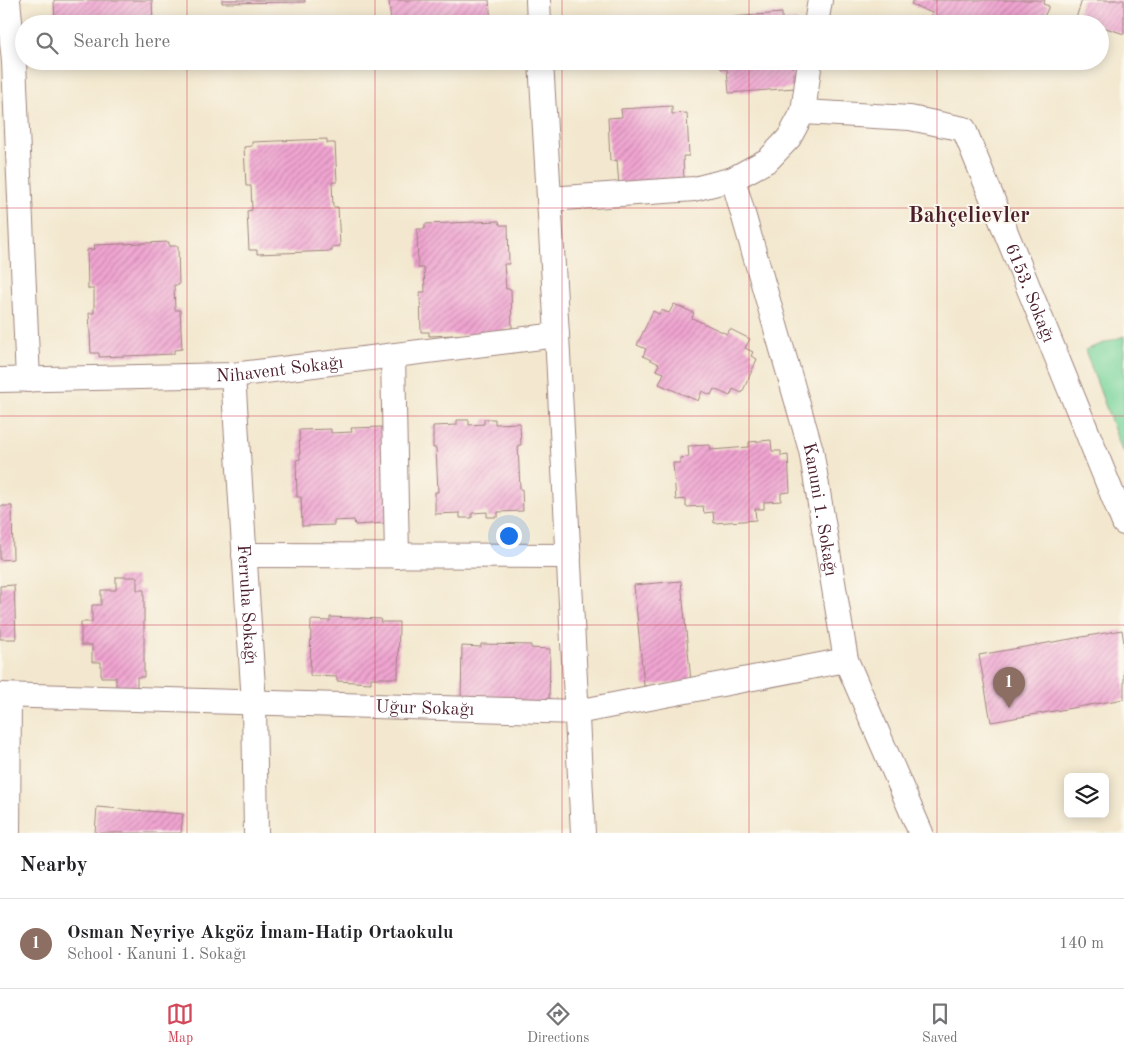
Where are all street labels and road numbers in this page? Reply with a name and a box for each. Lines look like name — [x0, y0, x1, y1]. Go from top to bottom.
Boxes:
street label: 6153. Sokağı — [1001, 241, 1058, 345]
street label: Nihavent Sokağı — [216, 353, 344, 385]
street label: Kanuni 1. Sokağı — [799, 441, 840, 578]
street label: Ferruha Sokağı — [234, 544, 260, 665]
street label: Uğur Sokağı — [375, 698, 475, 719]

